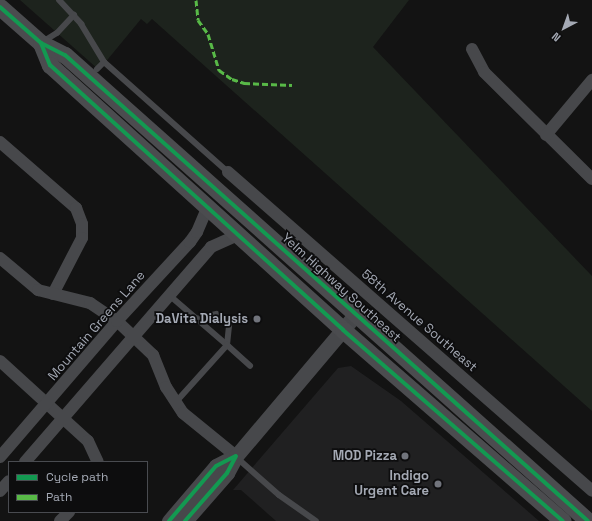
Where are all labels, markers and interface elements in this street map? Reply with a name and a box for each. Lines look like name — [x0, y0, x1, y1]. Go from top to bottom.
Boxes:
north arrow — [544, 8, 584, 48]
text: N — [549, 29, 564, 45]
street label: Yelm Highway Southeast — [278, 230, 404, 346]
street label: 58th Avenue Southeast — [358, 267, 480, 375]
street label: Mountain Greens Lane — [45, 268, 149, 384]
place label: DaVita Dialysis — [155, 311, 248, 327]
marker: DaVita Dialysis — [251, 313, 263, 325]
place label: MOD Pizza — [333, 448, 397, 464]
marker: MOD Pizza — [400, 451, 410, 461]
legend — [8, 461, 148, 513]
text: Cycle path — [46, 469, 108, 485]
place label: Indigo Urgent Care — [354, 469, 429, 500]
marker: Indigo Urgent Care — [432, 478, 444, 490]
text: Path — [46, 489, 72, 505]

